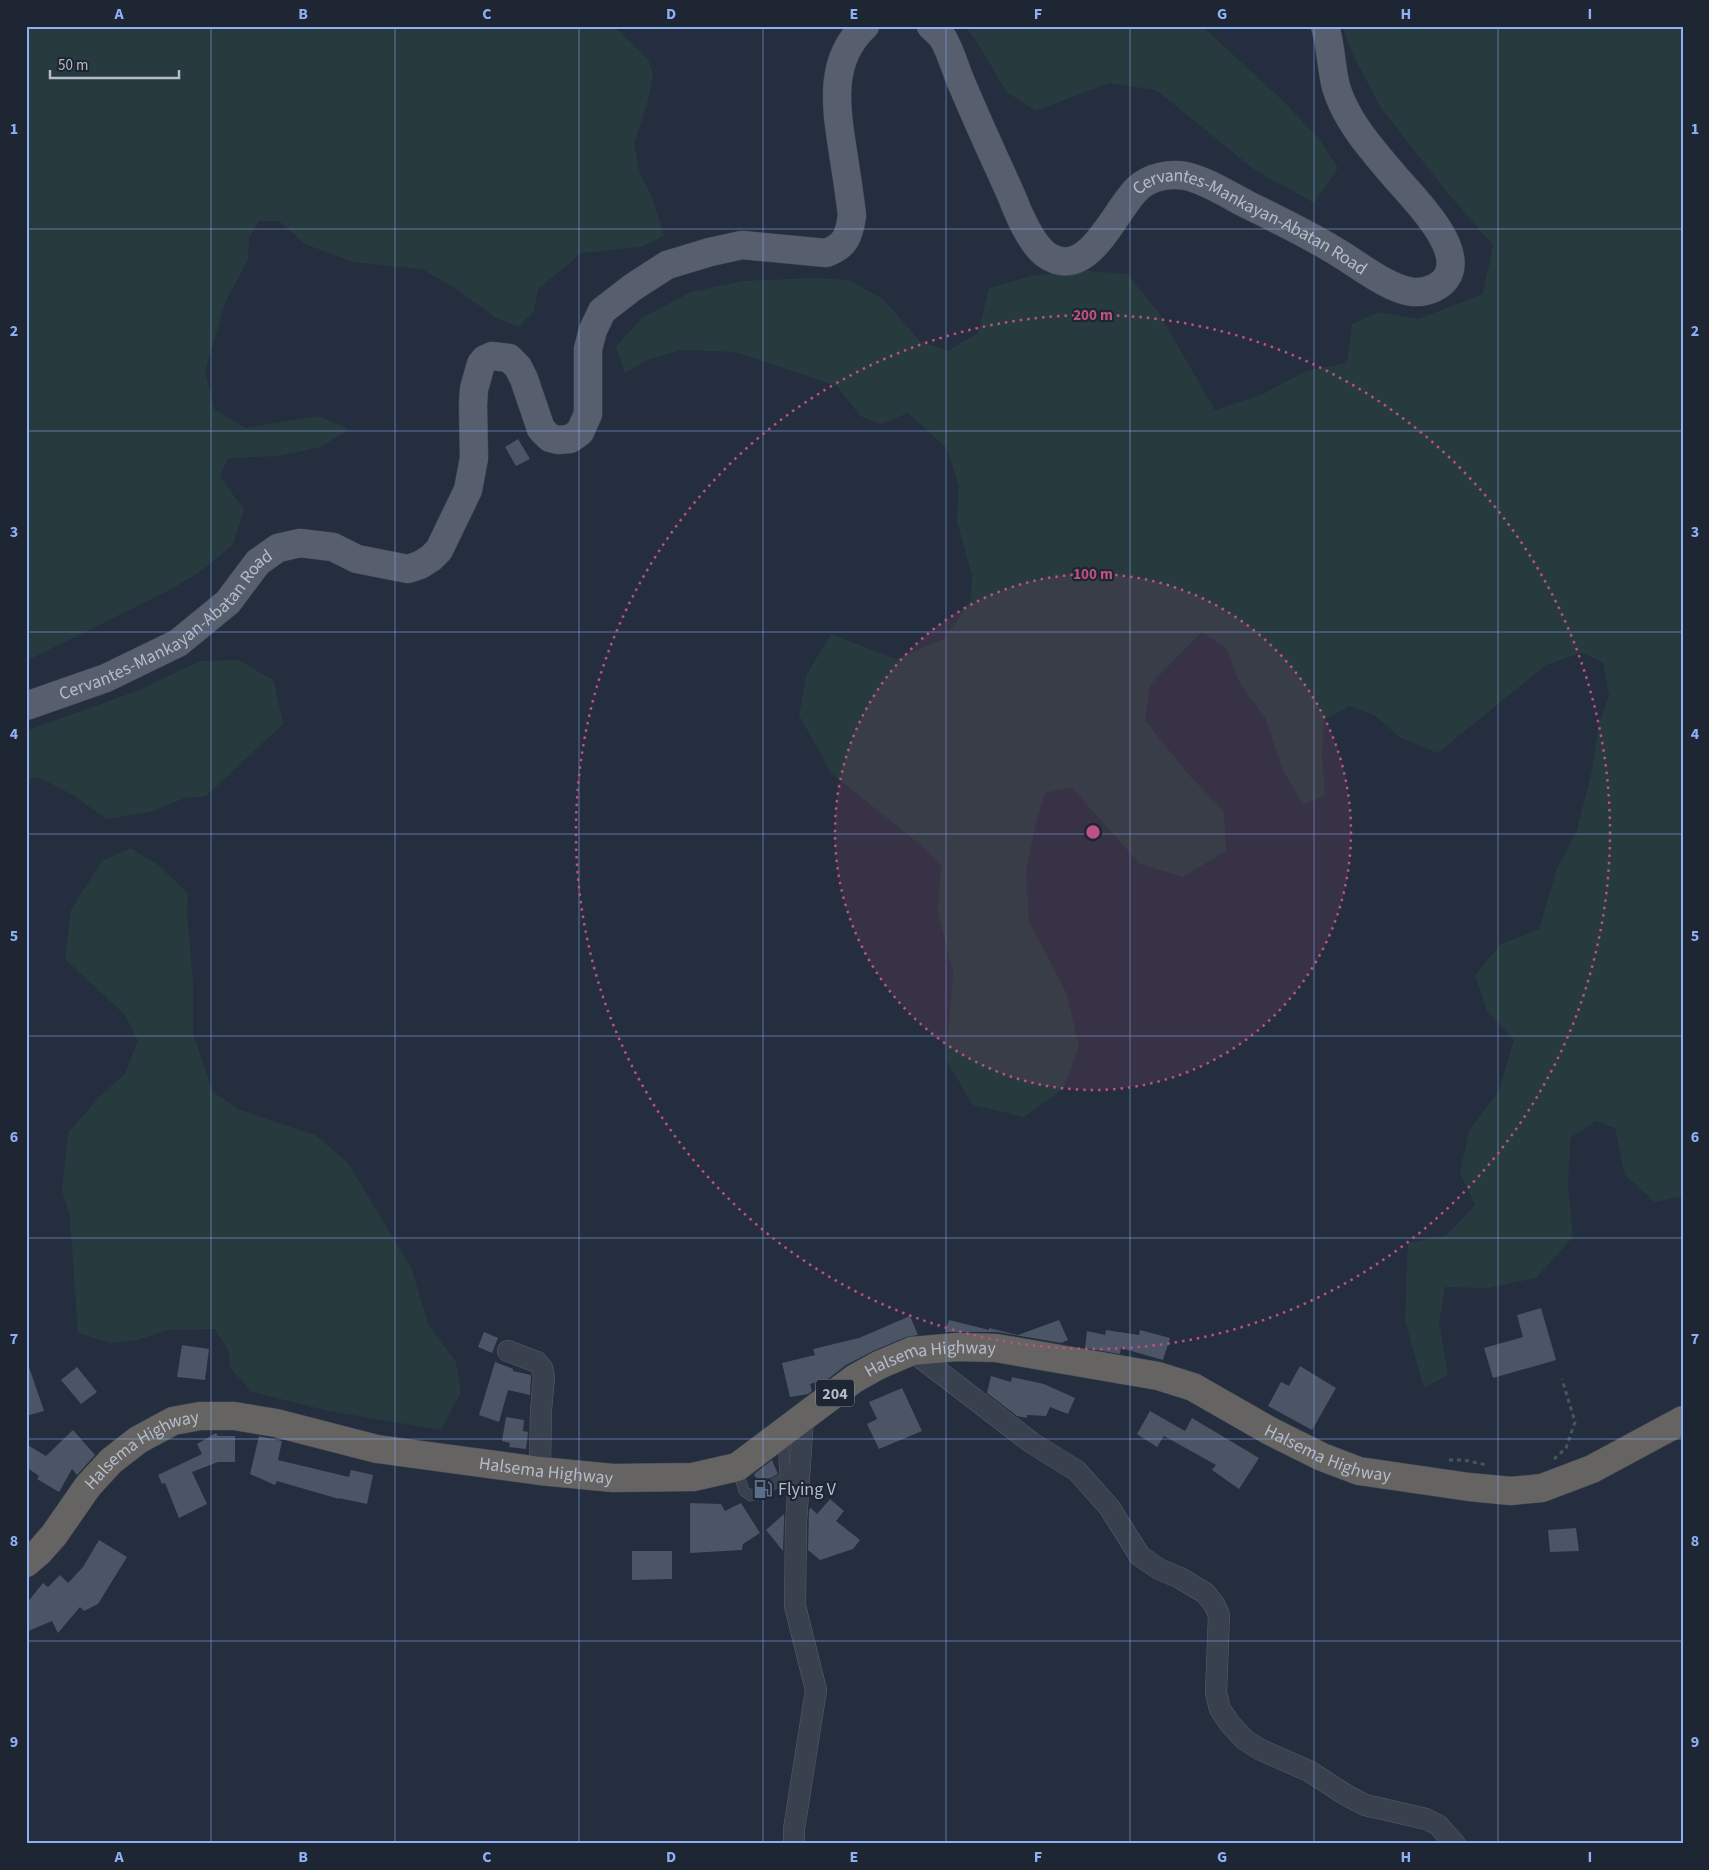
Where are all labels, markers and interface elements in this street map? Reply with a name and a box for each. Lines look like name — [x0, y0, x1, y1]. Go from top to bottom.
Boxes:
text: A — [113, 3, 124, 25]
text: B — [298, 3, 308, 25]
text: C — [482, 3, 492, 25]
text: D — [666, 3, 676, 25]
text: E — [850, 3, 858, 25]
text: F — [1034, 3, 1042, 25]
text: G — [1217, 3, 1227, 25]
text: H — [1401, 3, 1411, 25]
text: I — [1588, 3, 1592, 25]
scale bar — [50, 48, 179, 80]
text: 50 m — [58, 55, 88, 76]
text: 1 — [10, 118, 18, 140]
text: 1 — [1691, 118, 1699, 140]
street label: Cervantes-Mankayan-Abatan Road — [1127, 163, 1372, 281]
text: 200 m — [1073, 305, 1113, 326]
text: 2 — [10, 320, 18, 342]
text: 2 — [1691, 320, 1699, 342]
text: 3 — [10, 521, 18, 543]
text: 3 — [1691, 521, 1699, 543]
street label: Cervantes-Mankayan-Abatan Road — [56, 544, 278, 706]
text: 100 m — [1073, 564, 1113, 585]
text: 4 — [10, 723, 19, 745]
text: 4 — [1691, 723, 1700, 745]
centre of rings — [1084, 823, 1102, 841]
text: 5 — [10, 925, 18, 947]
text: 5 — [1691, 925, 1699, 947]
text: 6 — [10, 1126, 18, 1148]
text: 6 — [1691, 1126, 1699, 1148]
text: 7 — [10, 1328, 18, 1350]
text: 7 — [1691, 1328, 1699, 1350]
street label: Halsema Highway — [860, 1335, 997, 1384]
road number: 204 — [816, 1380, 854, 1406]
street label: Halsema Highway — [79, 1404, 202, 1495]
street label: Halsema Highway — [1260, 1418, 1393, 1489]
street label: Halsema Highway — [477, 1451, 615, 1491]
place label: Flying V — [778, 1477, 837, 1502]
fuel station icon: Flying V — [752, 1478, 774, 1500]
text: 8 — [10, 1530, 18, 1552]
text: 8 — [1691, 1530, 1699, 1552]
text: 9 — [10, 1731, 18, 1753]
text: 9 — [1691, 1731, 1699, 1753]
text: A — [113, 1846, 124, 1868]
text: B — [298, 1846, 308, 1868]
text: C — [482, 1846, 492, 1868]
text: D — [666, 1846, 676, 1868]
text: E — [850, 1846, 858, 1868]
text: F — [1034, 1846, 1042, 1868]
text: G — [1217, 1846, 1227, 1868]
text: H — [1401, 1846, 1411, 1868]
text: I — [1588, 1846, 1592, 1868]

